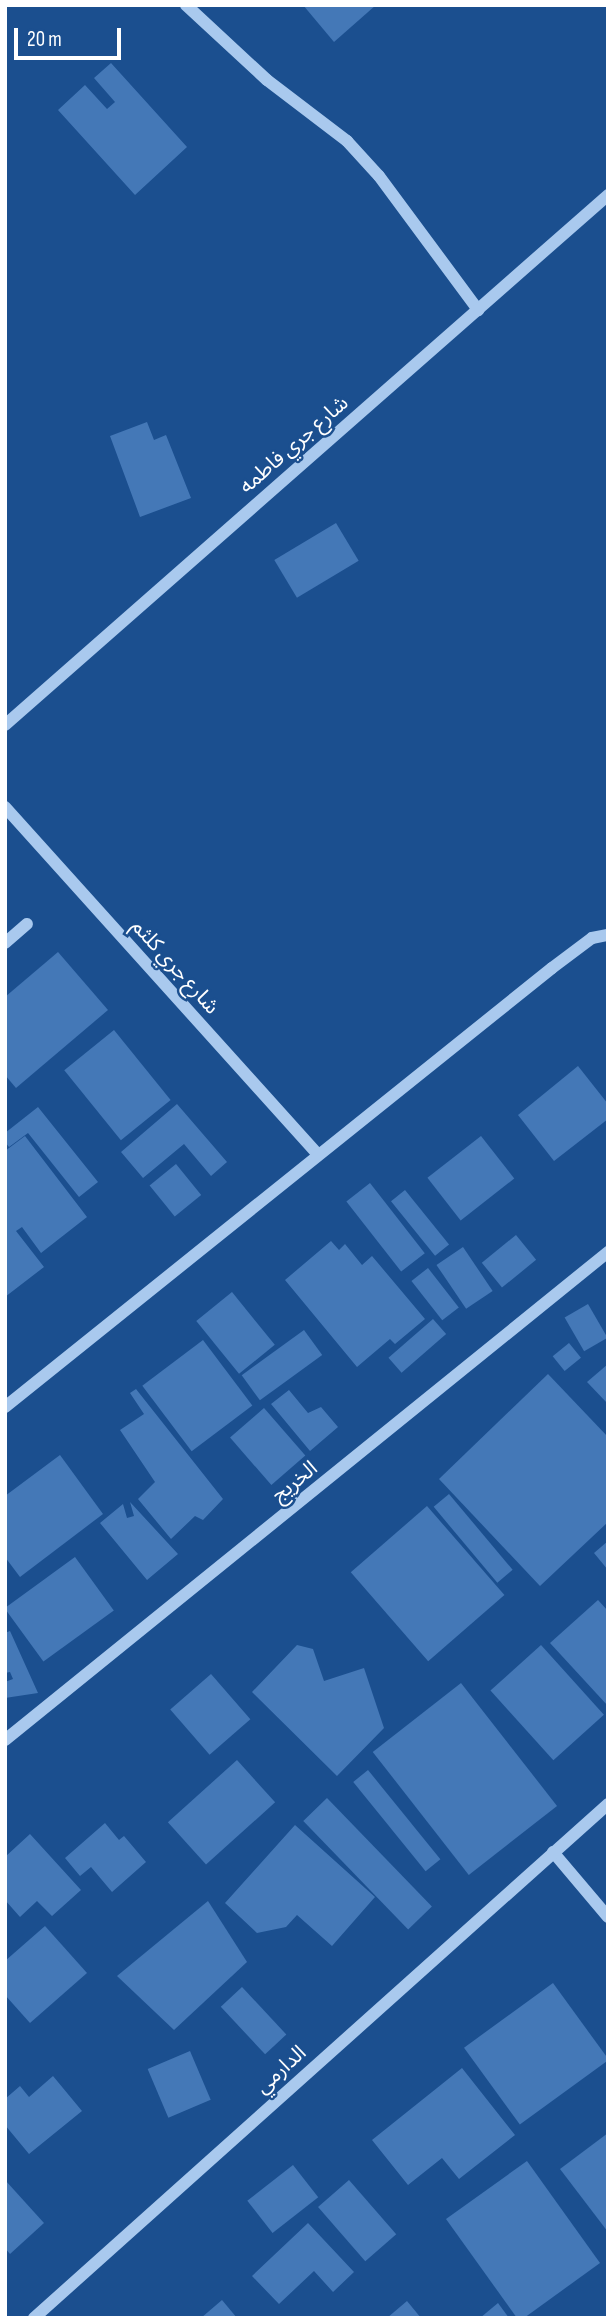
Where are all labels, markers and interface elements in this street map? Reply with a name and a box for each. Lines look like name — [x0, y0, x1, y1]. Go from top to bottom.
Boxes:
scale bar — [18, 14, 124, 58]
text: 20 m — [27, 27, 62, 52]
street label: شارع جري فاطمه — [234, 391, 354, 499]
street label: شارع جري كلثم — [126, 914, 224, 1020]
street label: الخريج — [267, 1456, 323, 1508]
street label: الدارمي — [250, 2041, 312, 2099]

